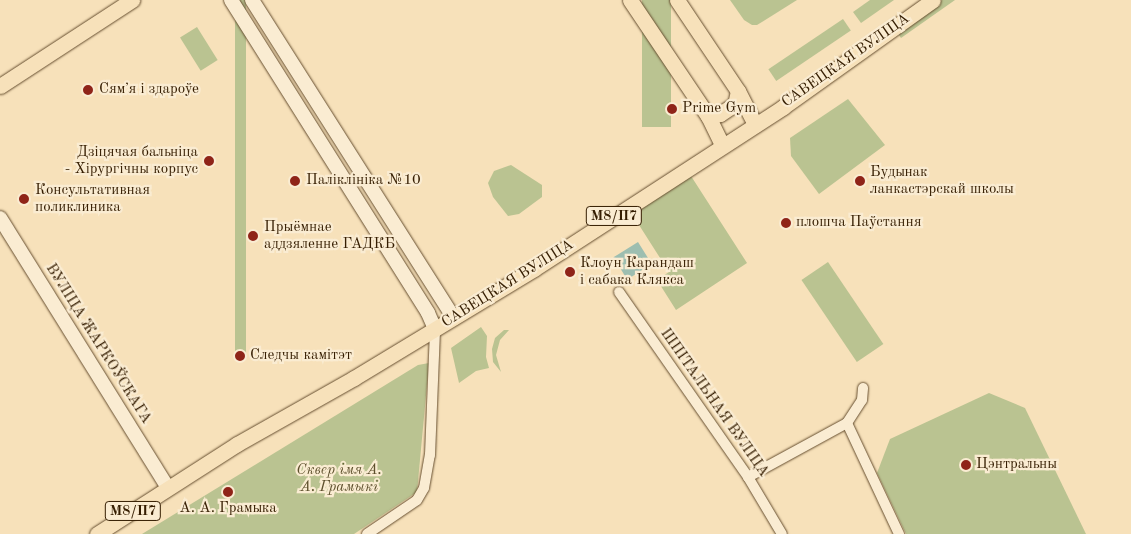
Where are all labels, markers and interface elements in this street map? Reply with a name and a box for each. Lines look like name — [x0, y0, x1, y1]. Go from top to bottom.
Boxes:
street label: САВЕЦКАЯ ВУЛІЦА — [779, 10, 913, 112]
place label: Сямʼя і здароўе — [99, 81, 199, 99]
marker: Сямʼя і здароўе — [81, 83, 95, 97]
place label: Prime Gym — [682, 100, 756, 118]
marker: Prime Gym — [666, 103, 678, 115]
place label: Дзіцячая бальніца - Хірургічны корпус — [65, 143, 198, 178]
marker: Дзіцячая бальніца - Хірургічны корпус — [202, 154, 216, 168]
place label: Будынак ланкастэрскай школы — [870, 163, 1014, 198]
place label: Паліклініка №10 — [306, 172, 421, 190]
marker: Паліклініка №10 — [288, 174, 302, 188]
marker: Будынак ланкастэрскай школы — [854, 175, 866, 187]
place label: Консультативная поликлиника — [35, 181, 150, 216]
marker: Консультативная поликлиника — [17, 192, 31, 206]
road number: М8/П7 — [585, 205, 643, 228]
place label: плошча Паўстання — [796, 214, 921, 232]
marker: плошча Паўстання — [780, 217, 792, 229]
place label: Прыёмнае аддзяленне ГАДКБ — [264, 218, 395, 253]
marker: Прыёмнае аддзяленне ГАДКБ — [246, 229, 260, 243]
street label: САВЕЦКАЯ ВУЛІЦА — [439, 236, 577, 332]
place label: Клоун Карандаш і сабака Клякса — [580, 254, 694, 289]
street label: ВУЛІЦА ЖАРКОЎСКАГА — [41, 261, 155, 427]
marker: Клоун Карандаш і сабака Клякса — [564, 266, 576, 278]
street label: ШПІТАЛЬНАЯ ВУЛІЦА — [656, 325, 772, 481]
place label: Следчы камітэт — [250, 347, 352, 365]
marker: Следчы камітэт — [234, 350, 246, 362]
place label: Цэнтральны — [976, 456, 1057, 474]
marker: Цэнтральны — [960, 459, 972, 471]
park label: Сквер імя А. А. Грамыкі — [296, 461, 382, 496]
marker: А. А. Грамыка — [222, 486, 234, 498]
road number: М8/П7 — [104, 500, 162, 522]
place label: А. А. Грамыка — [179, 500, 277, 518]

